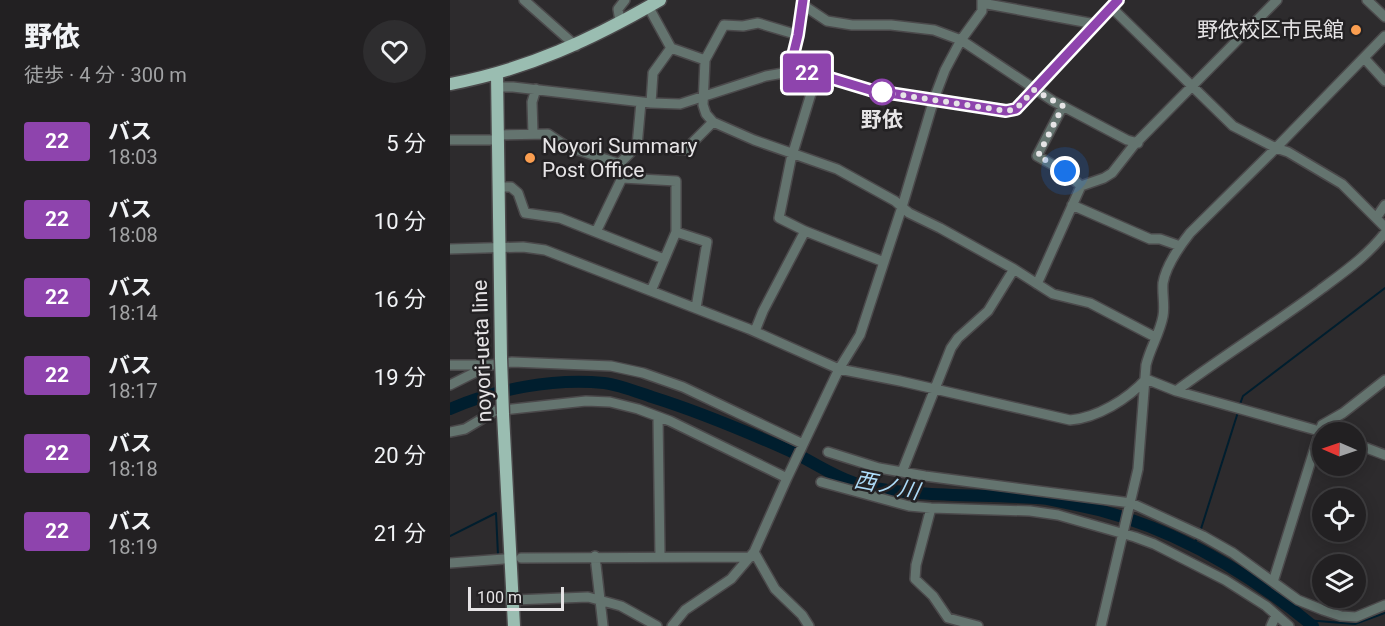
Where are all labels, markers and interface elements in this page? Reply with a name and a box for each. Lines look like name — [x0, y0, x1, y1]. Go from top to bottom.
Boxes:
place label: 野依校区市民館 — [1197, 18, 1344, 42]
text: 野依 — [24, 20, 80, 53]
button: heart — [363, 20, 426, 83]
marker: 野依校区市民館 — [1349, 23, 1363, 37]
line badge: 22 — [780, 54, 834, 92]
text: 22 — [795, 61, 819, 85]
text: 徒歩 · 4 分 · 300 m — [24, 63, 187, 87]
marker: 野依 — [869, 79, 895, 105]
place label: 野依 — [861, 108, 903, 132]
text: バス — [108, 119, 152, 144]
text: 22 — [45, 129, 69, 153]
text: 5 分 — [386, 131, 426, 156]
place label: Noyori Summary Post Office — [542, 134, 698, 182]
text: 18:03 — [108, 145, 158, 169]
marker: Noyori Summary Post Office — [523, 151, 537, 165]
your location — [1050, 156, 1080, 186]
text: バス — [108, 197, 152, 222]
text: 22 — [45, 207, 69, 231]
text: 10 分 — [374, 209, 426, 234]
text: 18:08 — [108, 223, 158, 247]
text: バス — [108, 275, 152, 300]
street label: noyori-ueta line — [468, 279, 496, 423]
text: 22 — [45, 285, 69, 309]
text: 16 分 — [374, 287, 426, 312]
text: 18:14 — [108, 301, 158, 325]
text: バス — [108, 353, 152, 378]
text: 22 — [45, 363, 69, 387]
text: 19 分 — [374, 365, 426, 390]
text: 18:17 — [108, 379, 158, 403]
north arrow — [1312, 422, 1366, 476]
map controls — [1312, 422, 1366, 608]
text: バス — [108, 431, 152, 456]
text: 22 — [45, 441, 69, 465]
text: 20 分 — [374, 443, 426, 468]
text: 18:18 — [108, 457, 158, 481]
water label: 西ノ川 — [852, 467, 924, 504]
button: locate — [1312, 488, 1366, 542]
text: バス — [108, 509, 152, 534]
text: 22 — [45, 519, 69, 543]
text: 21 分 — [374, 521, 426, 546]
text: 18:19 — [108, 535, 158, 559]
button: layers — [1312, 554, 1366, 608]
scale bar — [468, 584, 564, 612]
text: 100 m — [477, 588, 522, 607]

